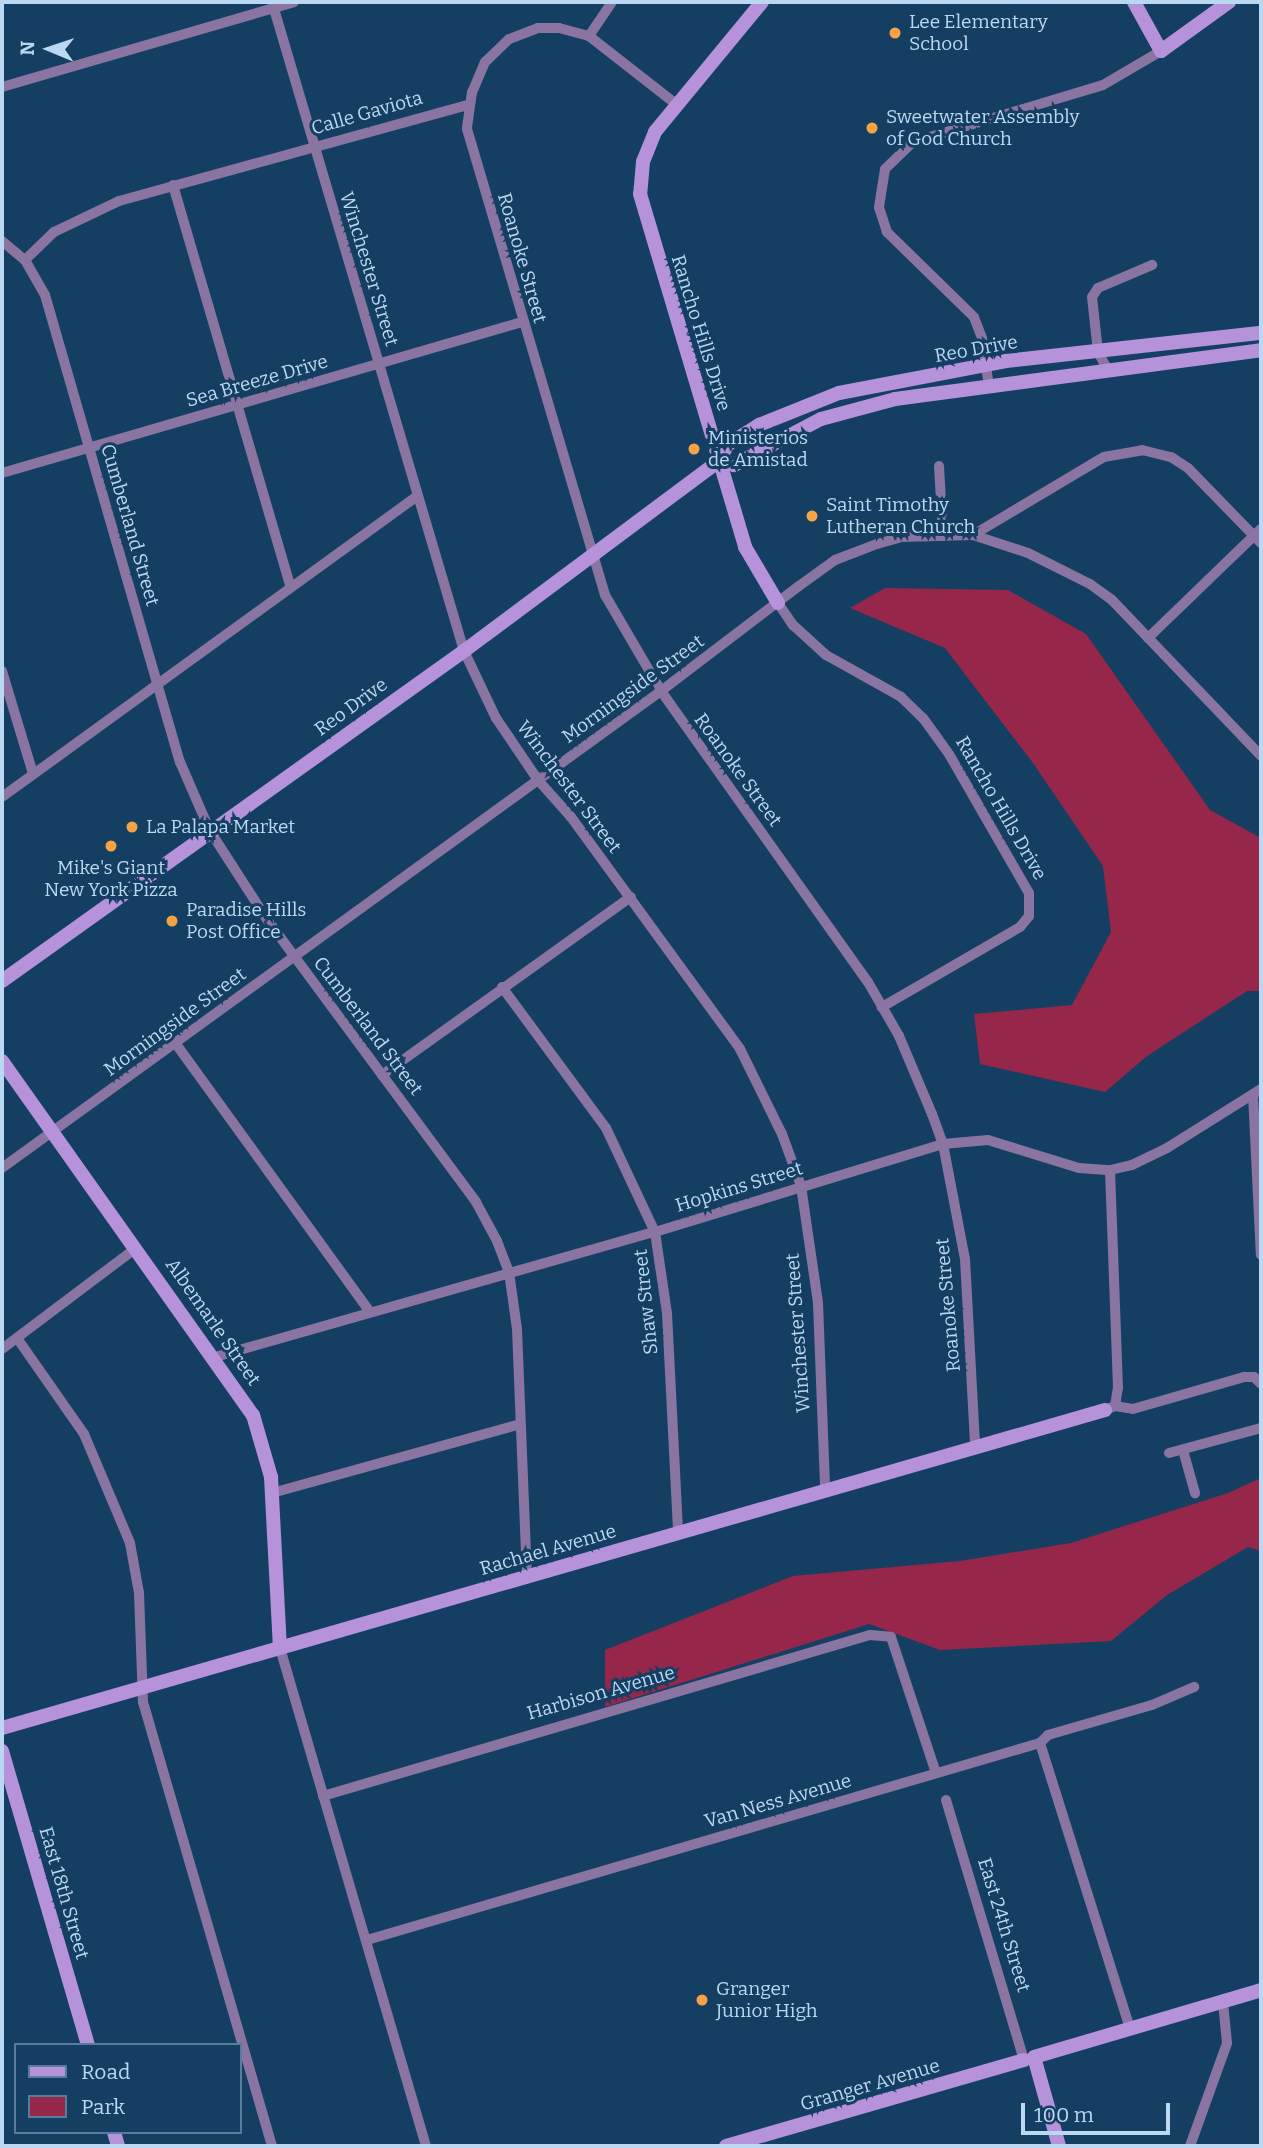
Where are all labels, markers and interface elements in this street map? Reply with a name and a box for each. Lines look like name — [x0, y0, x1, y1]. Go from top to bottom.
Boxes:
place label: Lee Elementary School — [909, 11, 1048, 55]
north arrow — [14, 14, 84, 84]
marker: Lee Elementary School — [887, 25, 903, 41]
text: N — [16, 41, 39, 56]
street label: Calle Gaviota — [309, 86, 425, 140]
place label: Sweetwater Assembly of God Church — [886, 106, 1079, 150]
marker: Sweetwater Assembly of God Church — [864, 120, 880, 136]
street label: Winchester Street — [335, 189, 403, 349]
street label: Roanoke Street — [493, 190, 551, 326]
street label: Rancho Hills Drive — [666, 252, 736, 414]
street label: Reo Drive — [933, 330, 1019, 368]
street label: Sea Breeze Drive — [183, 350, 331, 412]
place label: Ministerios de Amistad — [708, 427, 808, 471]
street label: Cumberland Street — [96, 441, 164, 609]
marker: Ministerios de Amistad — [686, 441, 702, 457]
place label: Saint Timothy Lutheran Church — [826, 494, 975, 538]
marker: Saint Timothy Lutheran Church — [804, 508, 820, 524]
street label: Morningside Street — [558, 630, 708, 748]
street label: Reo Drive — [310, 673, 392, 741]
street label: Roanoke Street — [689, 709, 787, 831]
street label: Winchester Street — [512, 716, 626, 858]
street label: Rancho Hills Drive — [951, 732, 1051, 884]
place label: La Palapa Market — [146, 816, 295, 838]
marker: La Palapa Market — [124, 819, 140, 835]
marker: Mike's Giant New York Pizza — [103, 838, 119, 854]
place label: Mike's Giant New York Pizza — [44, 857, 178, 901]
place label: Paradise Hills Post Office — [186, 899, 306, 943]
marker: Paradise Hills Post Office — [164, 913, 180, 929]
street label: Cumberland Street — [309, 952, 427, 1100]
street label: Morningside Street — [100, 963, 250, 1081]
street label: Hopkins Street — [673, 1157, 805, 1217]
street label: Roanoke Street — [931, 1237, 965, 1373]
street label: Shaw Street — [629, 1248, 663, 1356]
street label: Winchester Street — [781, 1252, 815, 1414]
street label: Albemarle Street — [161, 1254, 265, 1390]
street label: Rachael Avenue — [477, 1520, 619, 1580]
street label: Harbison Avenue — [525, 1661, 677, 1725]
street label: Van Ness Avenue — [702, 1769, 854, 1833]
street label: East 18th Street — [34, 1824, 94, 1962]
street label: East 24th Street — [973, 1855, 1035, 1995]
place label: Granger Junior High — [716, 1978, 818, 2022]
marker: Granger Junior High — [694, 1992, 710, 2008]
legend — [14, 2043, 242, 2134]
street label: Granger Avenue — [798, 2054, 942, 2116]
text: Road — [81, 2059, 130, 2085]
scale bar — [1025, 2088, 1174, 2132]
text: Park — [81, 2094, 125, 2120]
text: 100 m — [1034, 2102, 1094, 2128]

